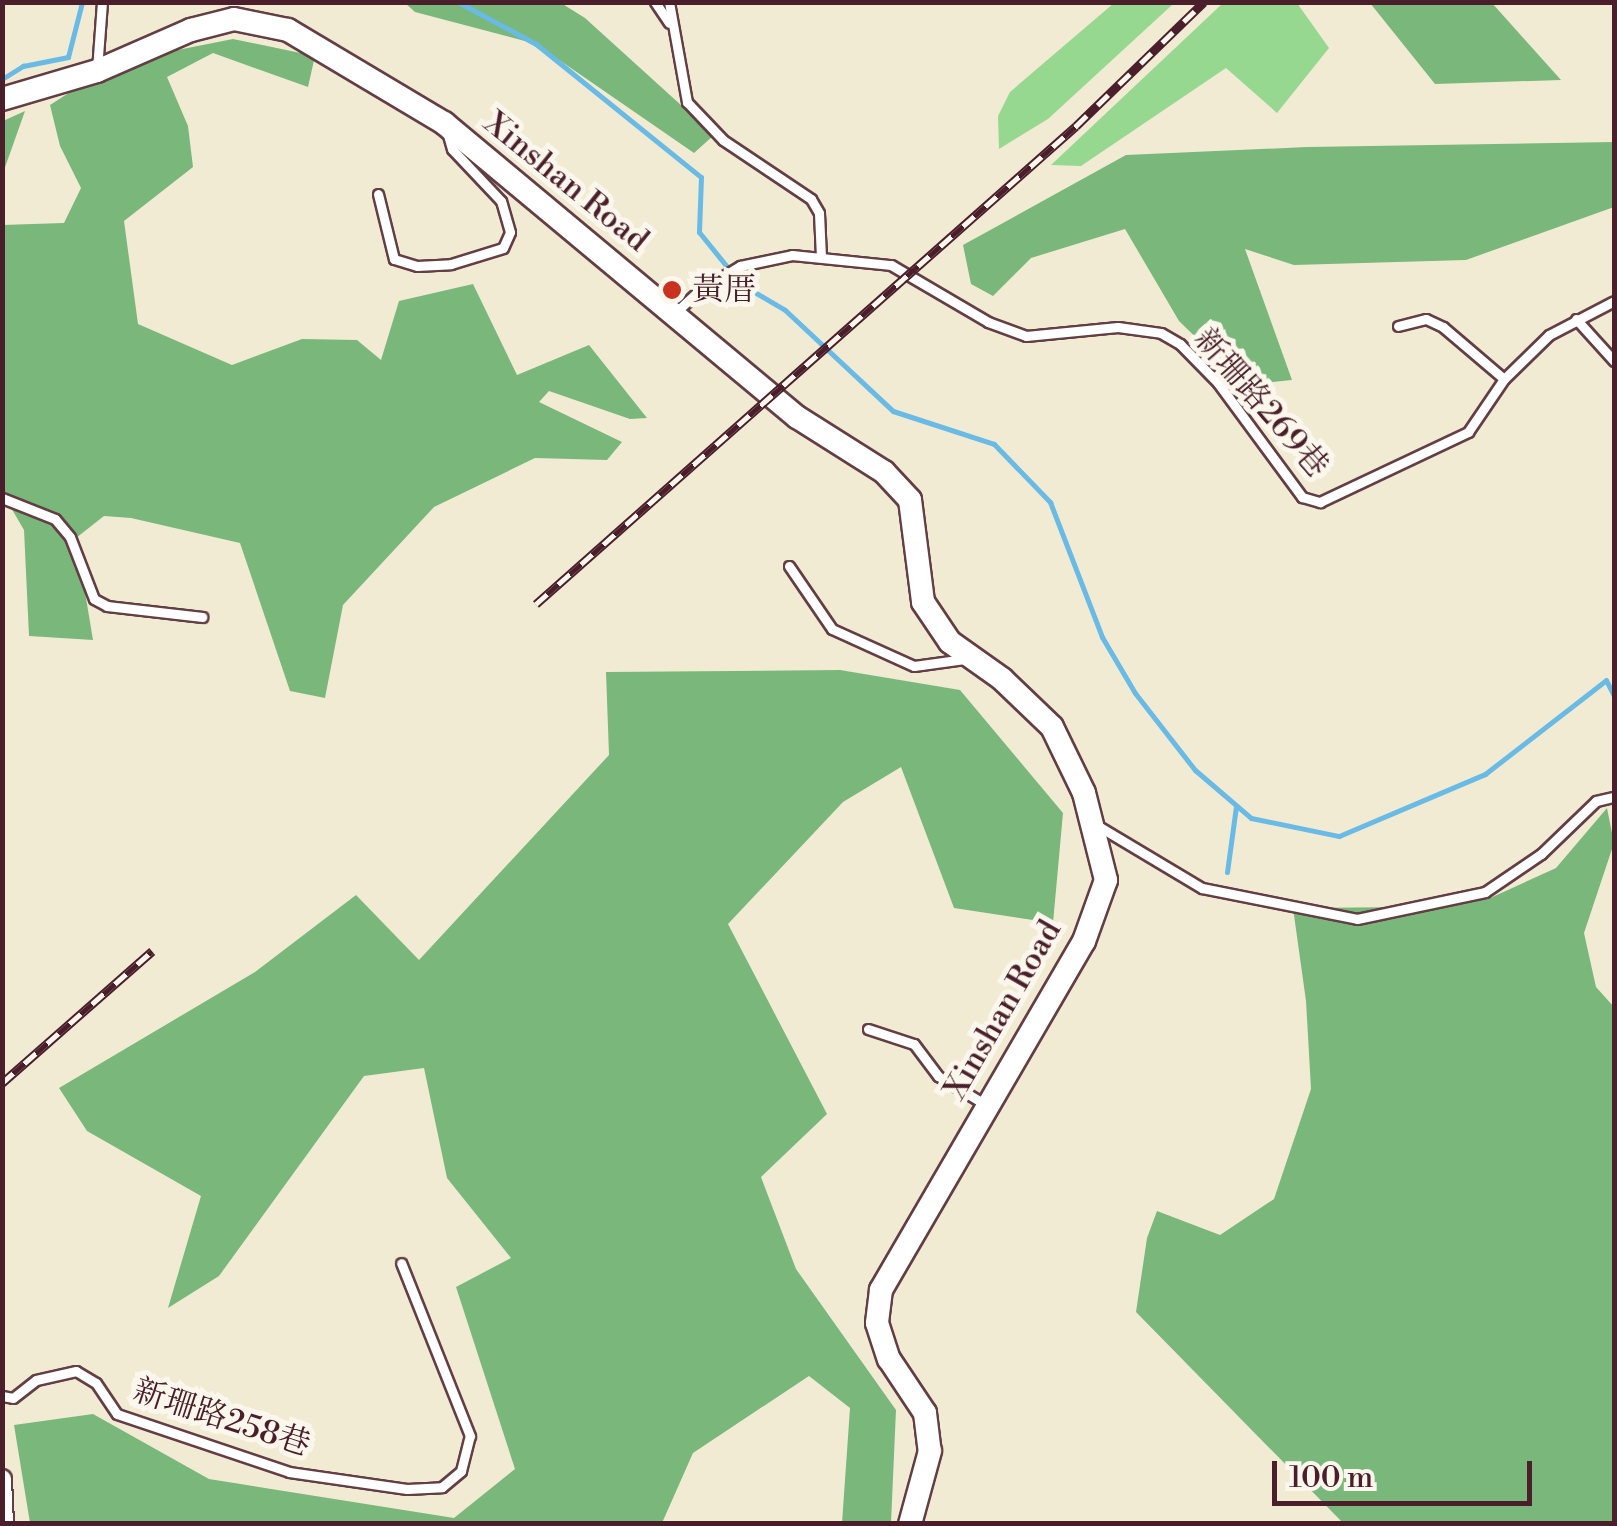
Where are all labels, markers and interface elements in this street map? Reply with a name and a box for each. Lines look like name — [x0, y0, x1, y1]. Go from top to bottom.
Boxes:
street label: Xinshan Road — [476, 104, 656, 260]
place label: 黃厝 — [692, 271, 756, 309]
marker: 黃厝 — [661, 279, 683, 301]
street label: 新珊路269巷 — [1186, 321, 1336, 485]
street label: Xinshan Road — [936, 914, 1070, 1106]
street label: 新珊路258巷 — [129, 1371, 315, 1465]
scale bar — [1277, 1441, 1537, 1503]
text: 100 m — [1289, 1459, 1373, 1497]

